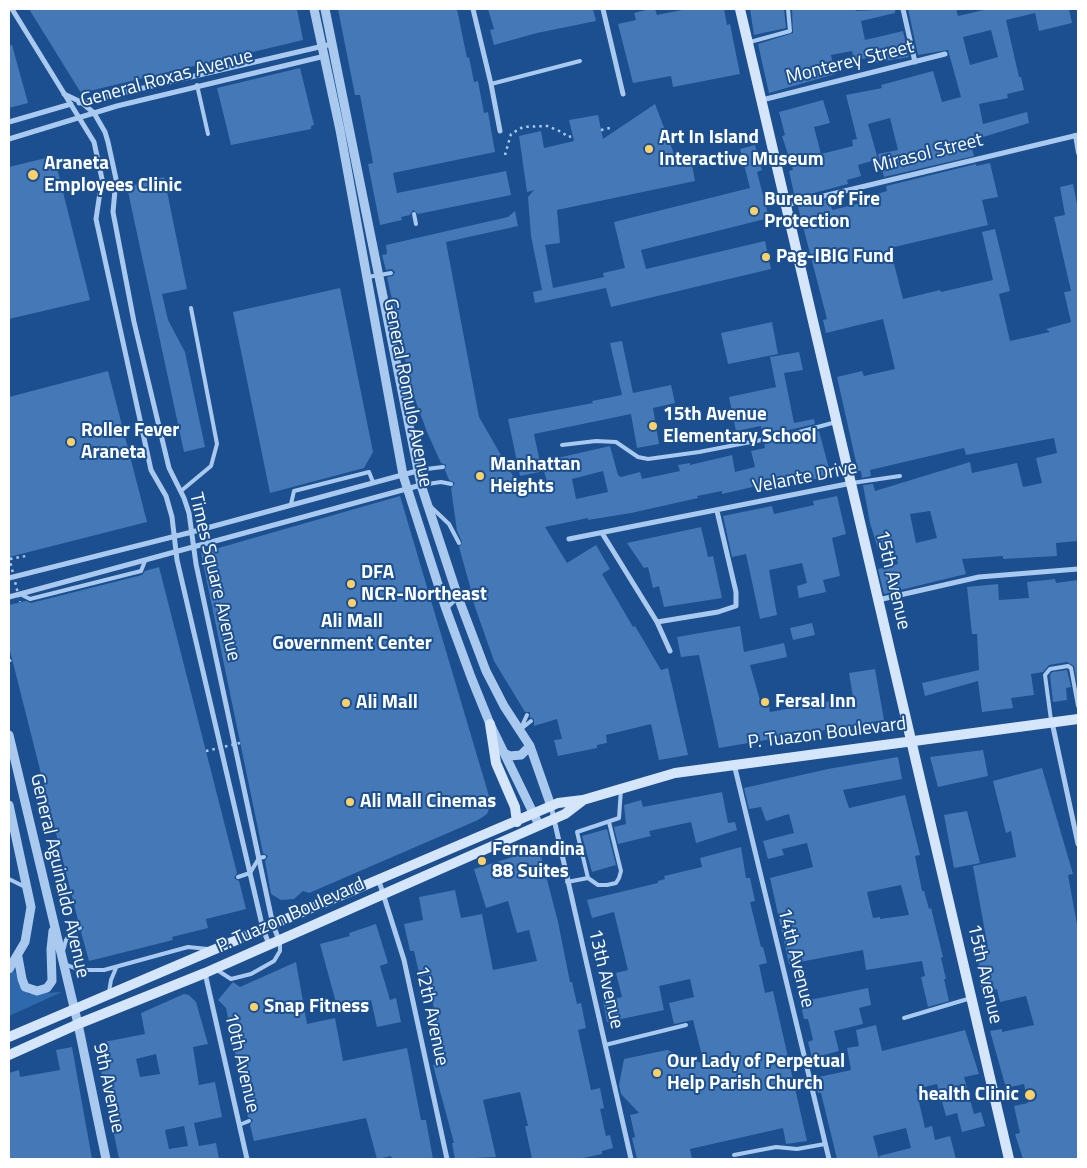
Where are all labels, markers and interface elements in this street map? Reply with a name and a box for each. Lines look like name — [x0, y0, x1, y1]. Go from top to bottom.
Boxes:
street label: Monterey Street — [784, 36, 916, 90]
street label: General Roxas Avenue — [78, 45, 256, 113]
place label: Art In Island Interactive Museum — [659, 127, 824, 171]
street label: Mirasol Street — [871, 129, 985, 179]
marker: Art In Island Interactive Museum — [643, 143, 655, 155]
place label: Araneta Employees Clinic — [44, 153, 182, 197]
marker: Araneta Employees Clinic — [26, 168, 40, 182]
place label: Bureau of Fire Protection — [764, 189, 880, 233]
marker: Bureau of Fire Protection — [748, 205, 760, 217]
place label: Pag-IBIG Fund — [776, 246, 894, 268]
marker: Pag-IBIG Fund — [760, 251, 772, 263]
street label: General Romulo Avenue — [378, 297, 436, 489]
place label: 15th Avenue Elementary School — [663, 404, 817, 448]
place label: Roller Fever Araneta — [81, 420, 179, 464]
marker: 15th Avenue Elementary School — [647, 420, 659, 432]
marker: Roller Fever Araneta — [65, 436, 77, 448]
place label: Manhattan Heights — [490, 454, 581, 498]
street label: Velante Drive — [751, 457, 859, 499]
marker: Manhattan Heights — [474, 470, 486, 482]
street label: Times Square Avenue — [184, 491, 244, 663]
street label: 15th Avenue — [869, 528, 915, 632]
place label: DFA NCR-Northeast — [361, 562, 487, 606]
marker: DFA NCR-Northeast — [345, 578, 357, 590]
marker: Ali Mall Government Center — [346, 597, 358, 609]
place label: Ali Mall Government Center — [272, 611, 432, 655]
place label: Fersal Inn — [775, 691, 856, 713]
place label: Ali Mall — [356, 692, 418, 714]
marker: Fersal Inn — [759, 696, 771, 708]
marker: Ali Mall — [340, 697, 352, 709]
street label: P. Tuazon Boulevard — [746, 713, 908, 755]
street label: General Aguinaldo Avenue — [24, 772, 94, 980]
place label: Ali Mall Cinemas — [360, 791, 496, 813]
marker: Ali Mall Cinemas — [344, 796, 356, 808]
place label: Fernandina 88 Suites — [492, 839, 585, 883]
marker: Fernandina 88 Suites — [476, 855, 488, 867]
street label: P. Tuazon Boulevard — [214, 873, 368, 959]
street label: 14th Avenue — [772, 906, 818, 1010]
street label: 15th Avenue — [961, 922, 1007, 1026]
street label: 13th Avenue — [582, 927, 628, 1031]
street label: 12th Avenue — [409, 964, 453, 1068]
place label: Snap Fitness — [264, 996, 369, 1018]
marker: Snap Fitness — [248, 1001, 260, 1013]
street label: 10th Avenue — [218, 1011, 264, 1115]
street label: 9th Avenue — [87, 1041, 129, 1135]
place label: Our Lady of Perpetual Help Parish Church — [667, 1051, 845, 1095]
marker: Our Lady of Perpetual Help Parish Church — [651, 1067, 663, 1079]
place label: health Clinic — [918, 1084, 1019, 1106]
marker: health Clinic — [1023, 1088, 1037, 1102]

